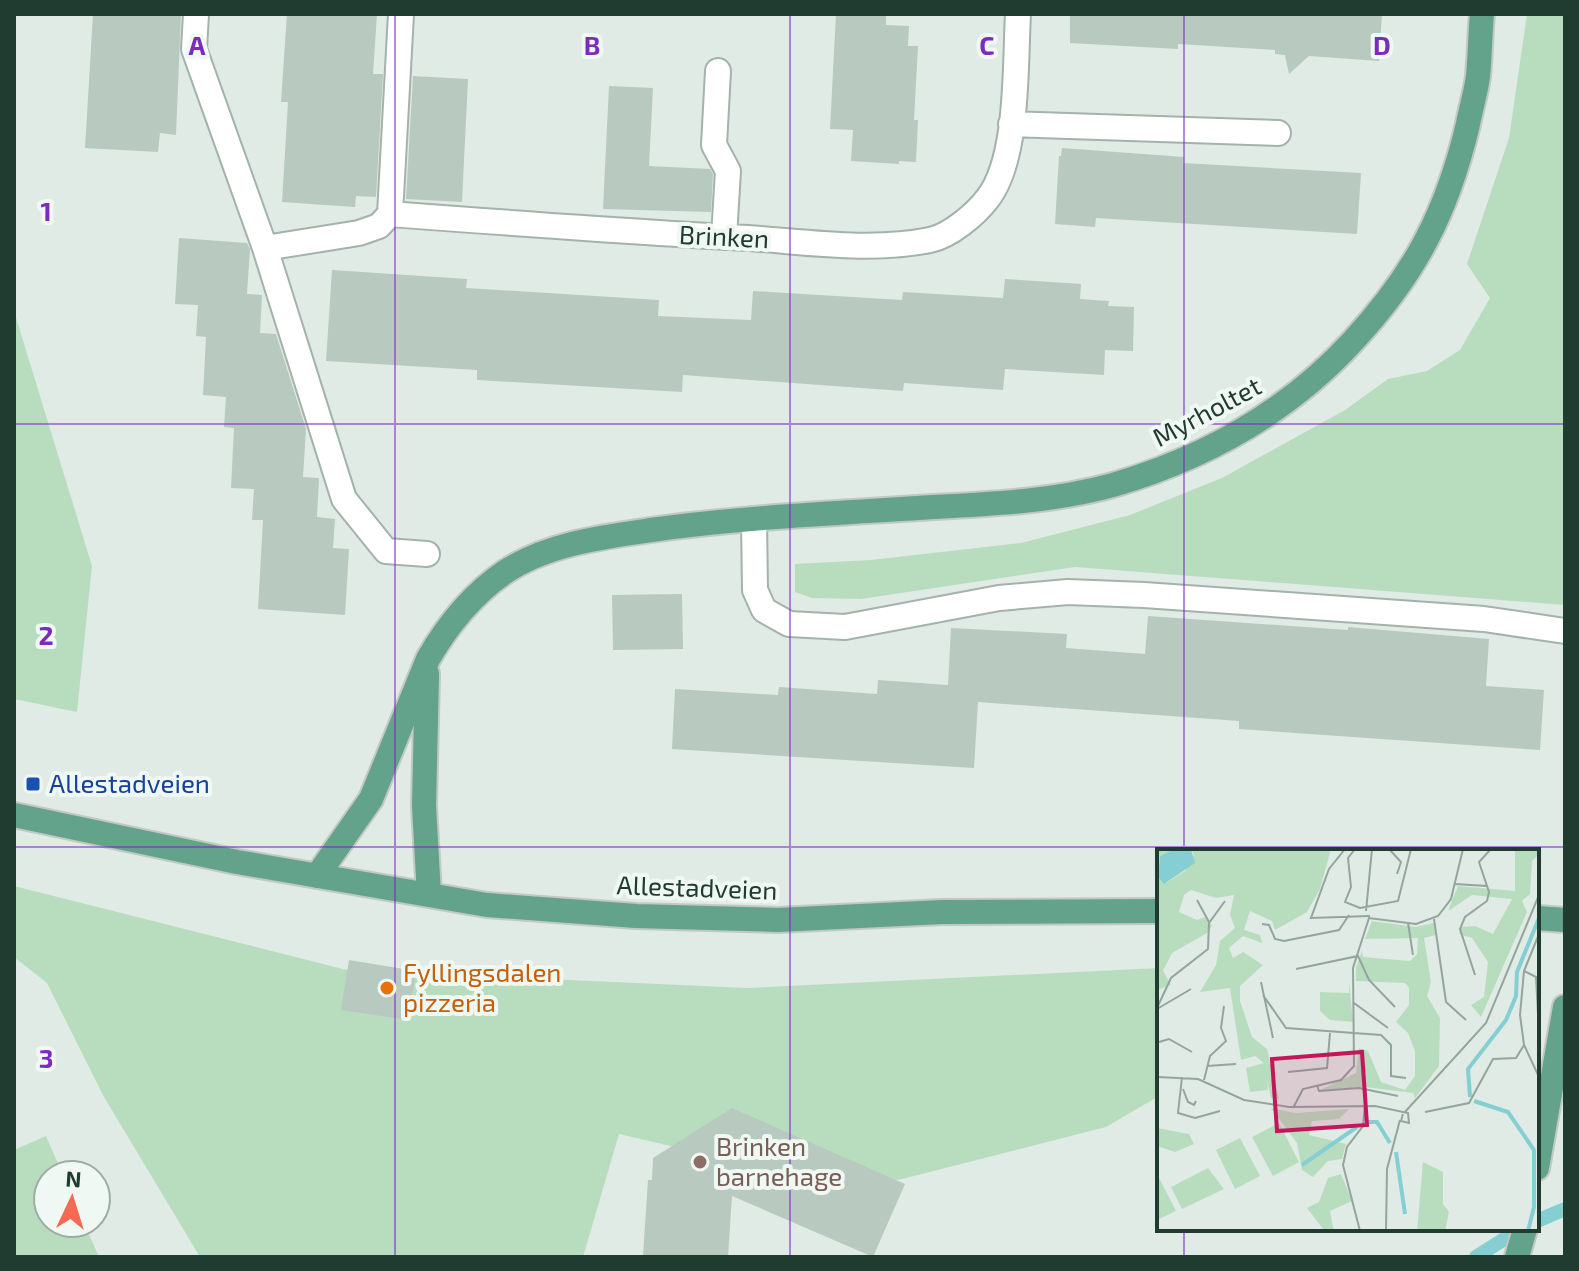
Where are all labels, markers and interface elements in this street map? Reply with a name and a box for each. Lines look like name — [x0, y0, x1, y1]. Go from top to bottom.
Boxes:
text: A — [189, 29, 206, 60]
text: B — [584, 29, 600, 60]
text: C — [979, 29, 995, 60]
text: D — [1373, 29, 1391, 60]
text: 1 — [40, 195, 52, 226]
street label: Brinken — [678, 218, 770, 253]
street label: Myrholtet — [1147, 369, 1266, 452]
text: 2 — [38, 619, 54, 650]
place label: Allestadveien — [49, 767, 210, 798]
marker: Allestadveien — [24, 775, 42, 793]
inset map — [1157, 849, 1539, 1231]
street label: Allestadveien — [616, 868, 778, 905]
place label: Fyllingsdalen pizzeria — [403, 956, 561, 1017]
marker: Fyllingsdalen pizzeria — [378, 979, 396, 997]
text: 3 — [39, 1042, 53, 1073]
place label: Brinken barnehage — [716, 1130, 842, 1191]
marker: Brinken barnehage — [691, 1153, 709, 1171]
north arrow — [32, 1159, 112, 1239]
text: N — [65, 1165, 82, 1192]

